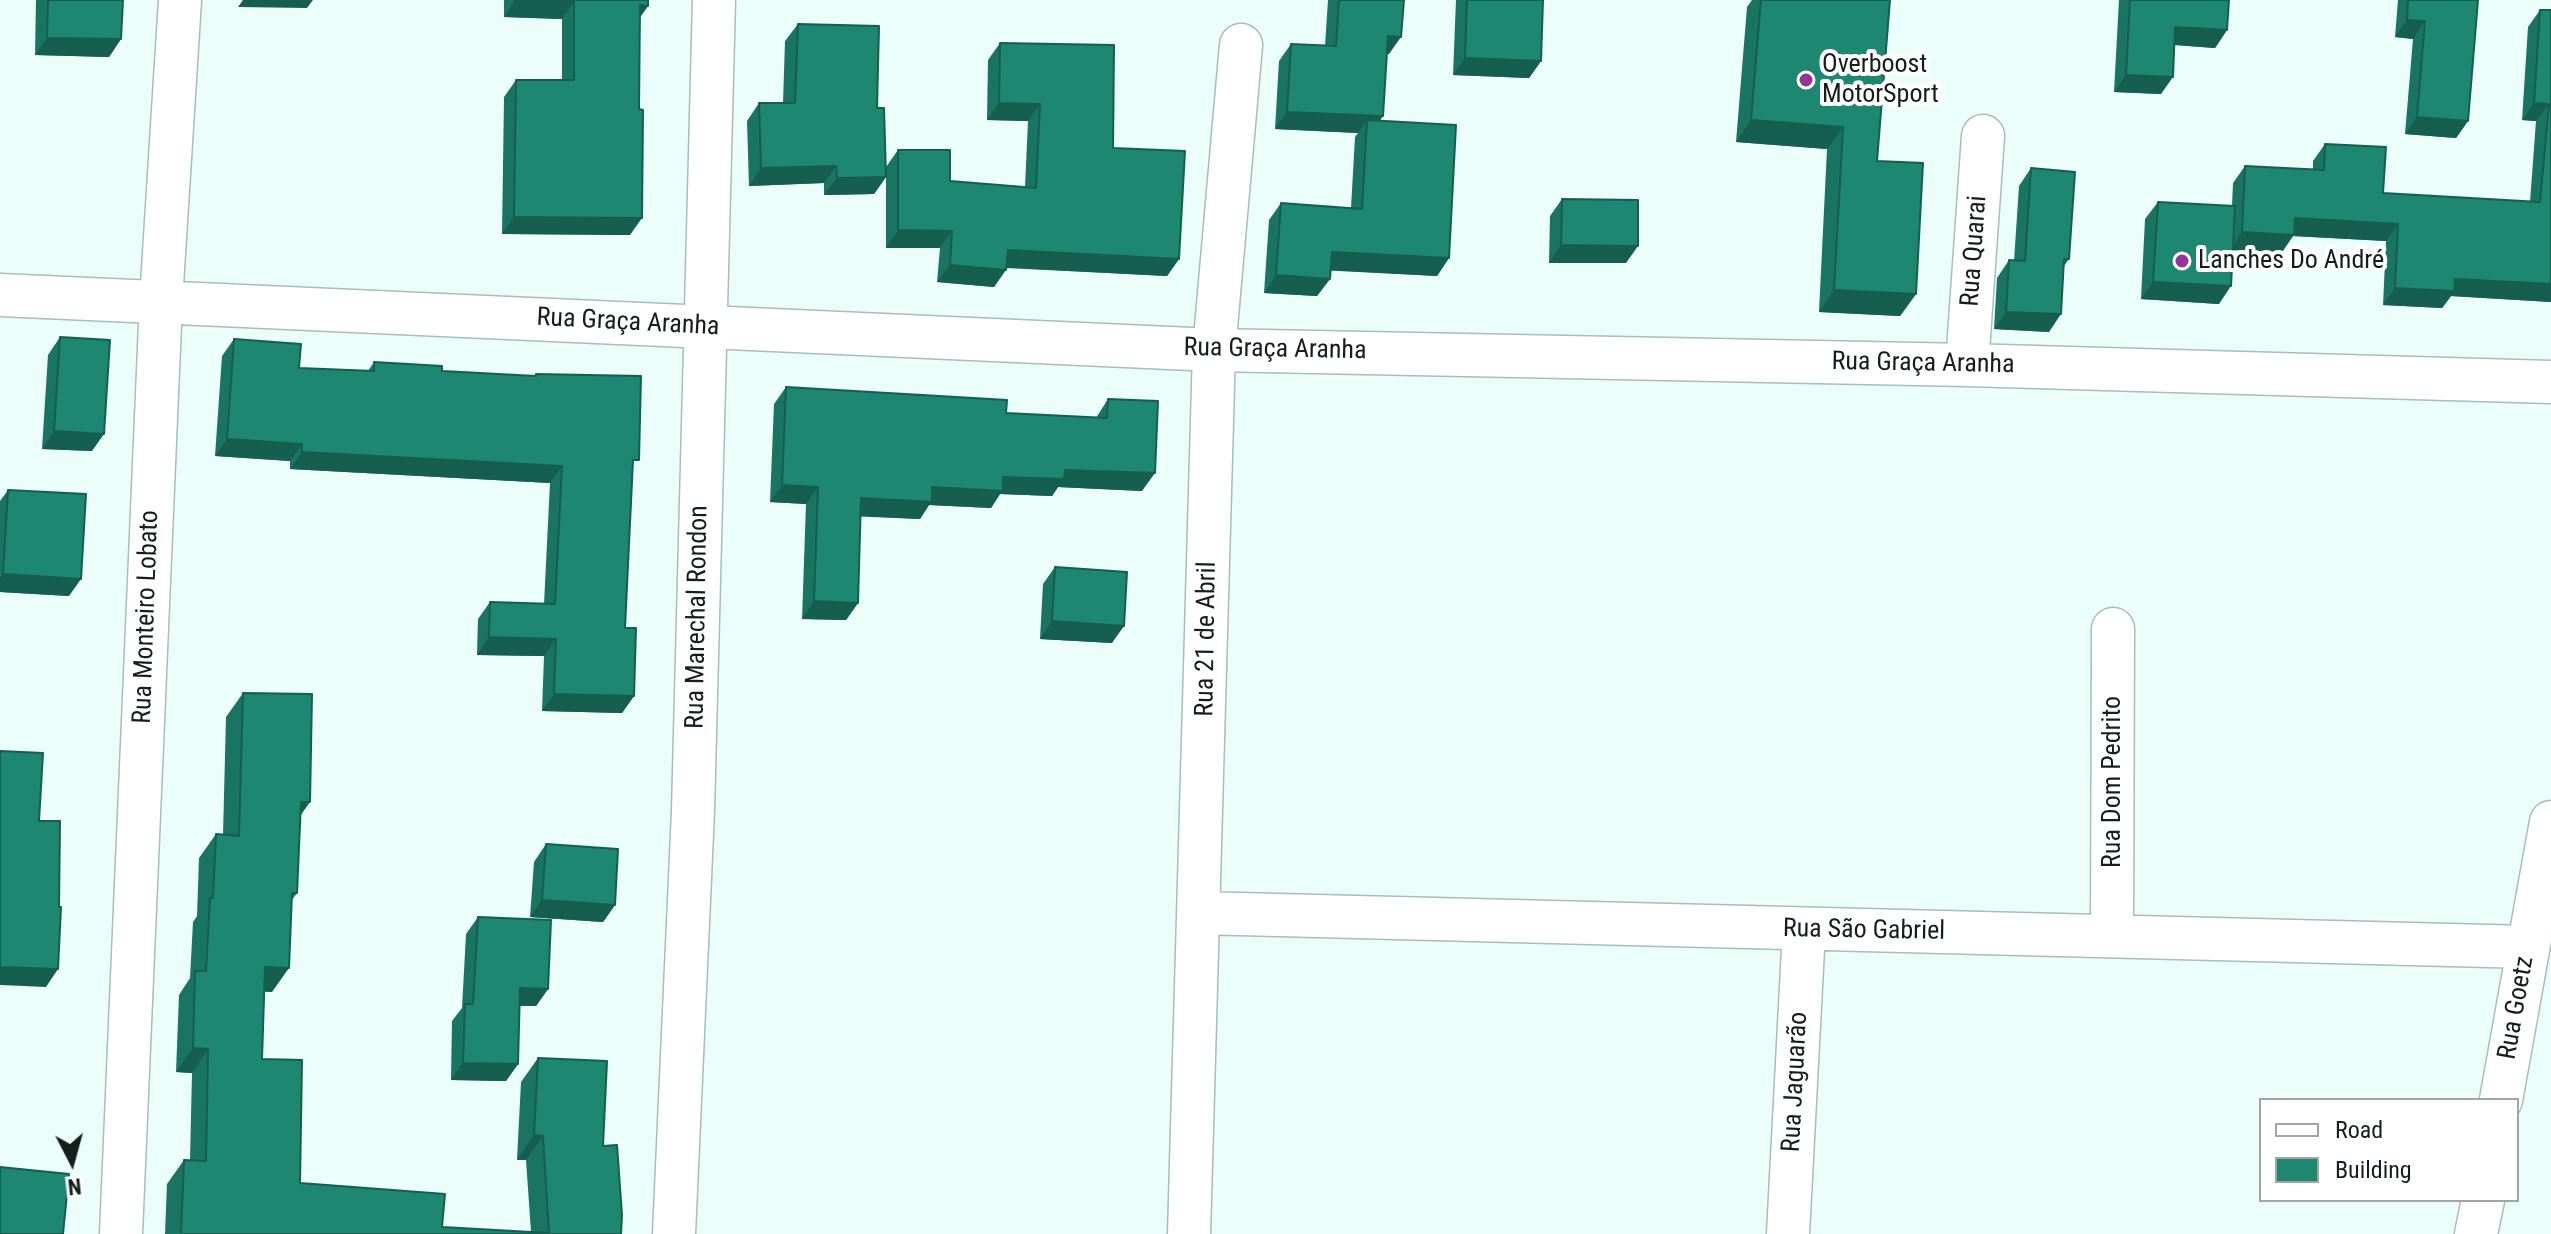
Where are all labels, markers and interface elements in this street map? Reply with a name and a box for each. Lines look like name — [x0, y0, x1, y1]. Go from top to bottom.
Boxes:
place label: Overboost MotorSport — [1822, 49, 1939, 110]
marker: Overboost MotorSport — [1797, 71, 1815, 89]
street label: Rua Quarai — [1956, 194, 1994, 308]
place label: Lanches Do André — [2198, 245, 2384, 277]
marker: Lanches Do André — [2173, 252, 2191, 270]
street label: Rua Graça Aranha — [536, 303, 720, 343]
street label: Rua Graça Aranha — [1183, 333, 1367, 367]
street label: Rua Graça Aranha — [1831, 347, 2015, 381]
street label: Rua Marechal Rondon — [680, 505, 716, 729]
street label: Rua Monteiro Lobato — [128, 510, 166, 724]
street label: Rua 21 de Abril — [1190, 561, 1224, 717]
street label: Rua Dom Pedrito — [2097, 696, 2129, 868]
street label: Rua São Gabriel — [1783, 914, 1945, 948]
street label: Rua Goetz — [2493, 954, 2541, 1062]
street label: Rua Jaguarão — [1777, 1011, 1815, 1153]
legend — [2259, 1098, 2519, 1202]
text: Road — [2335, 1116, 2383, 1144]
north arrow — [32, 1122, 112, 1202]
text: Building — [2335, 1156, 2412, 1184]
text: N — [67, 1173, 83, 1200]

